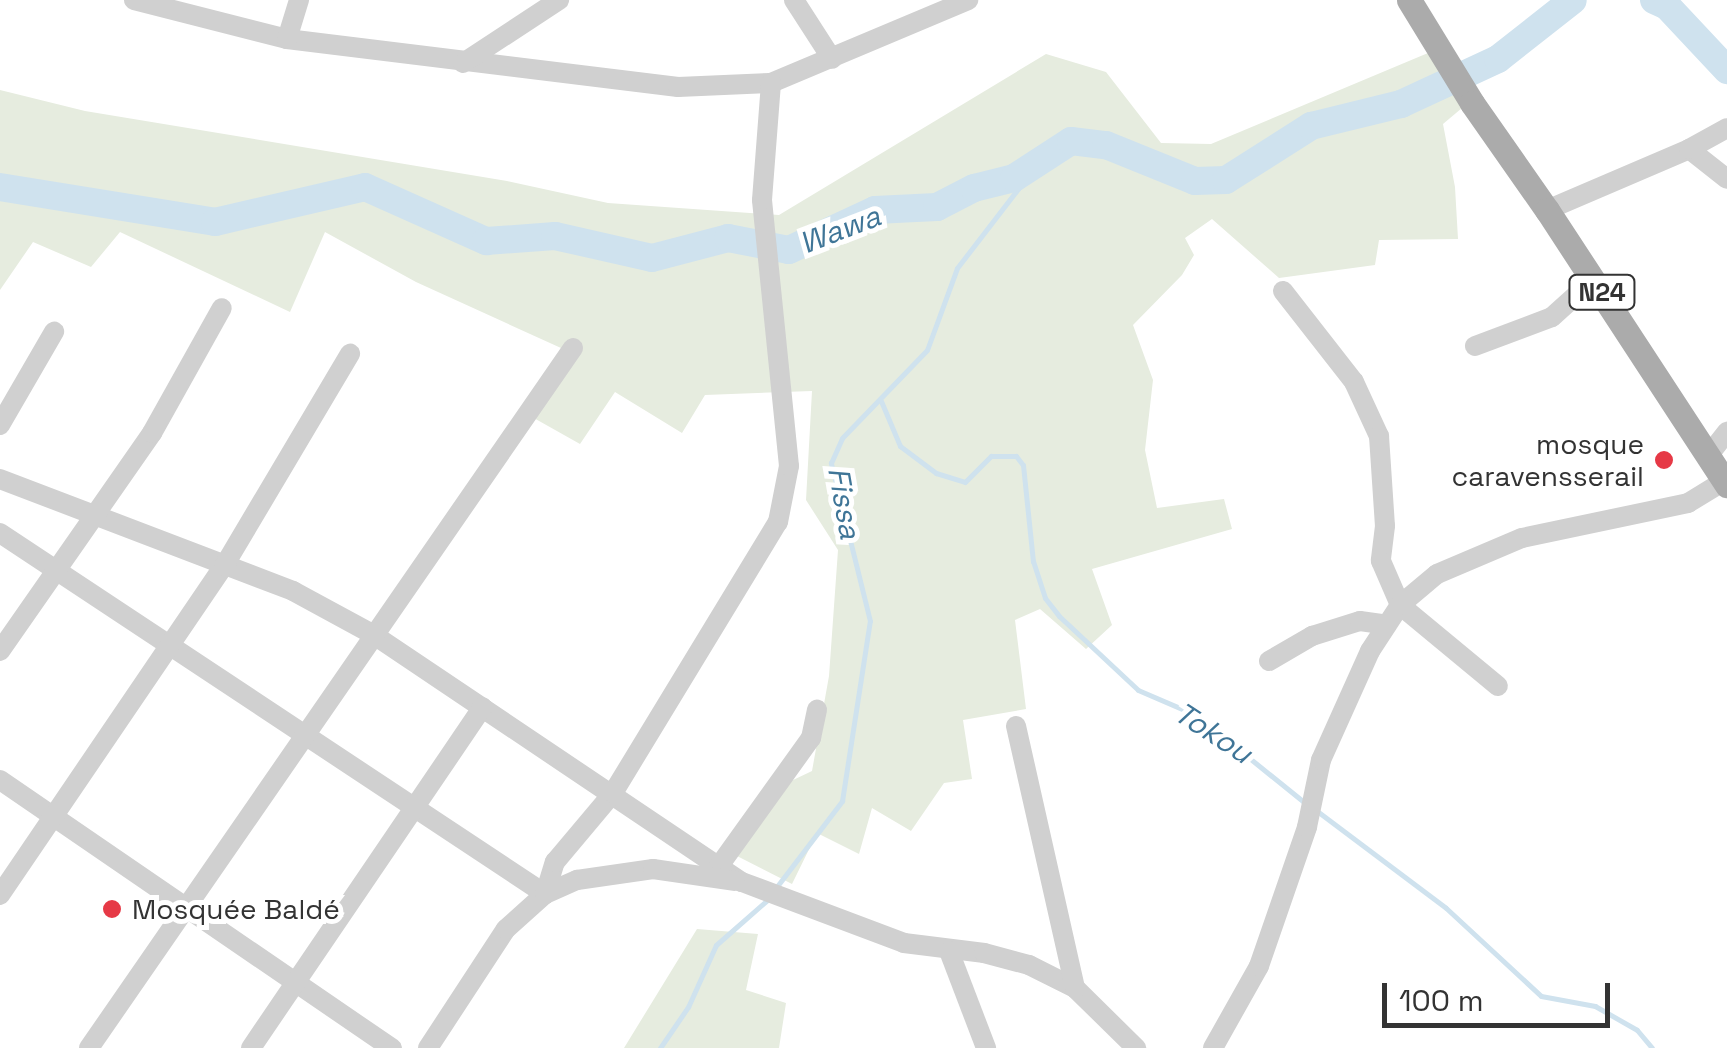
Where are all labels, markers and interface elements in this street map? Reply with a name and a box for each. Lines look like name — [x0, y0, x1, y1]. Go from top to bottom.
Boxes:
water label: Wawa — [794, 198, 886, 262]
road number: N24 — [1567, 272, 1637, 312]
place label: mosque caravensserail — [1451, 427, 1644, 493]
marker: mosque caravensserail — [1653, 449, 1675, 471]
water label: Fissa — [820, 464, 868, 542]
water label: Tokou — [1167, 695, 1259, 771]
place label: Mosquée Baldé — [132, 892, 340, 926]
marker: Mosquée Baldé — [101, 898, 123, 920]
scale bar — [1387, 963, 1614, 1025]
text: 100 m — [1399, 981, 1484, 1020]

